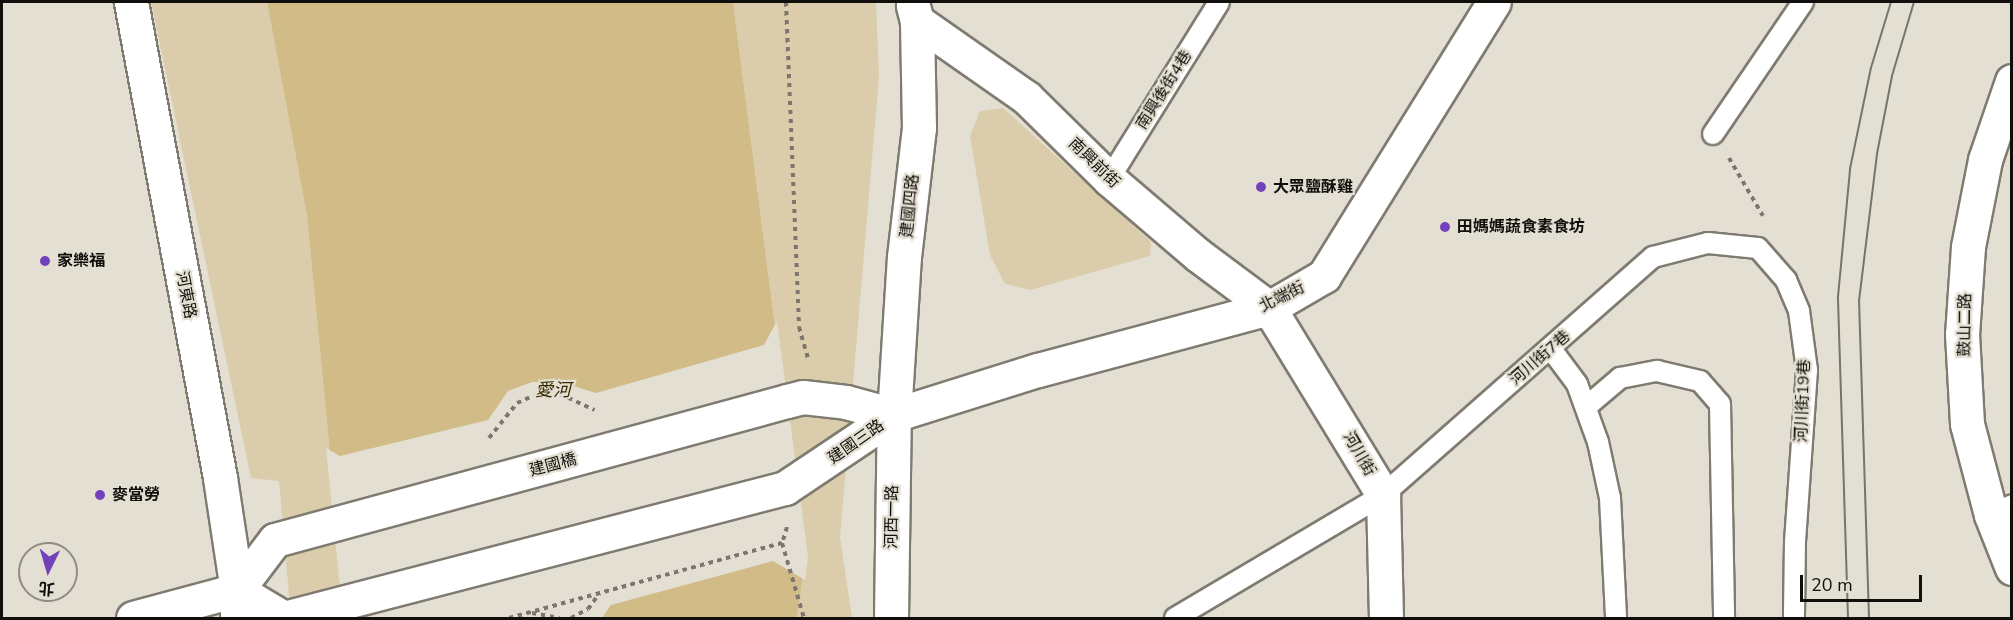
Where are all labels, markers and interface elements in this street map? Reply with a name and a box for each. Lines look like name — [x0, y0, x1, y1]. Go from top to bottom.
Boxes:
street label: 南興後街4巷 — [1132, 47, 1196, 133]
street label: 南興前街 — [1064, 134, 1124, 192]
street label: 建國四路 — [897, 173, 923, 239]
place label: 大眾鹽酥雞 — [1273, 177, 1353, 197]
marker: 大眾鹽酥雞 — [1254, 180, 1268, 194]
place label: 田媽媽蔬食素食坊 — [1457, 217, 1585, 237]
marker: 田媽媽蔬食素食坊 — [1438, 220, 1452, 234]
place label: 家樂福 — [57, 251, 105, 271]
marker: 家樂福 — [38, 254, 52, 268]
street label: 河東路 — [172, 270, 200, 320]
street label: 北端街 — [1256, 278, 1308, 316]
street label: 鼓山二路 — [1955, 293, 1975, 357]
street label: 河川街7巷 — [1506, 327, 1574, 389]
street label: 河川街19巷 — [1792, 359, 1814, 443]
water label: 愛河 — [535, 379, 571, 401]
street label: 建國三路 — [824, 416, 888, 468]
street label: 河川街 — [1339, 428, 1379, 480]
street label: 建國橋 — [527, 450, 579, 480]
place label: 麥當勞 — [112, 485, 160, 505]
street label: 河西一路 — [882, 485, 902, 549]
marker: 麥當勞 — [93, 488, 107, 502]
north arrow — [18, 542, 78, 602]
scale bar — [1803, 563, 1924, 601]
text: 20 m — [1811, 573, 1853, 597]
text: 北 — [38, 576, 56, 600]

